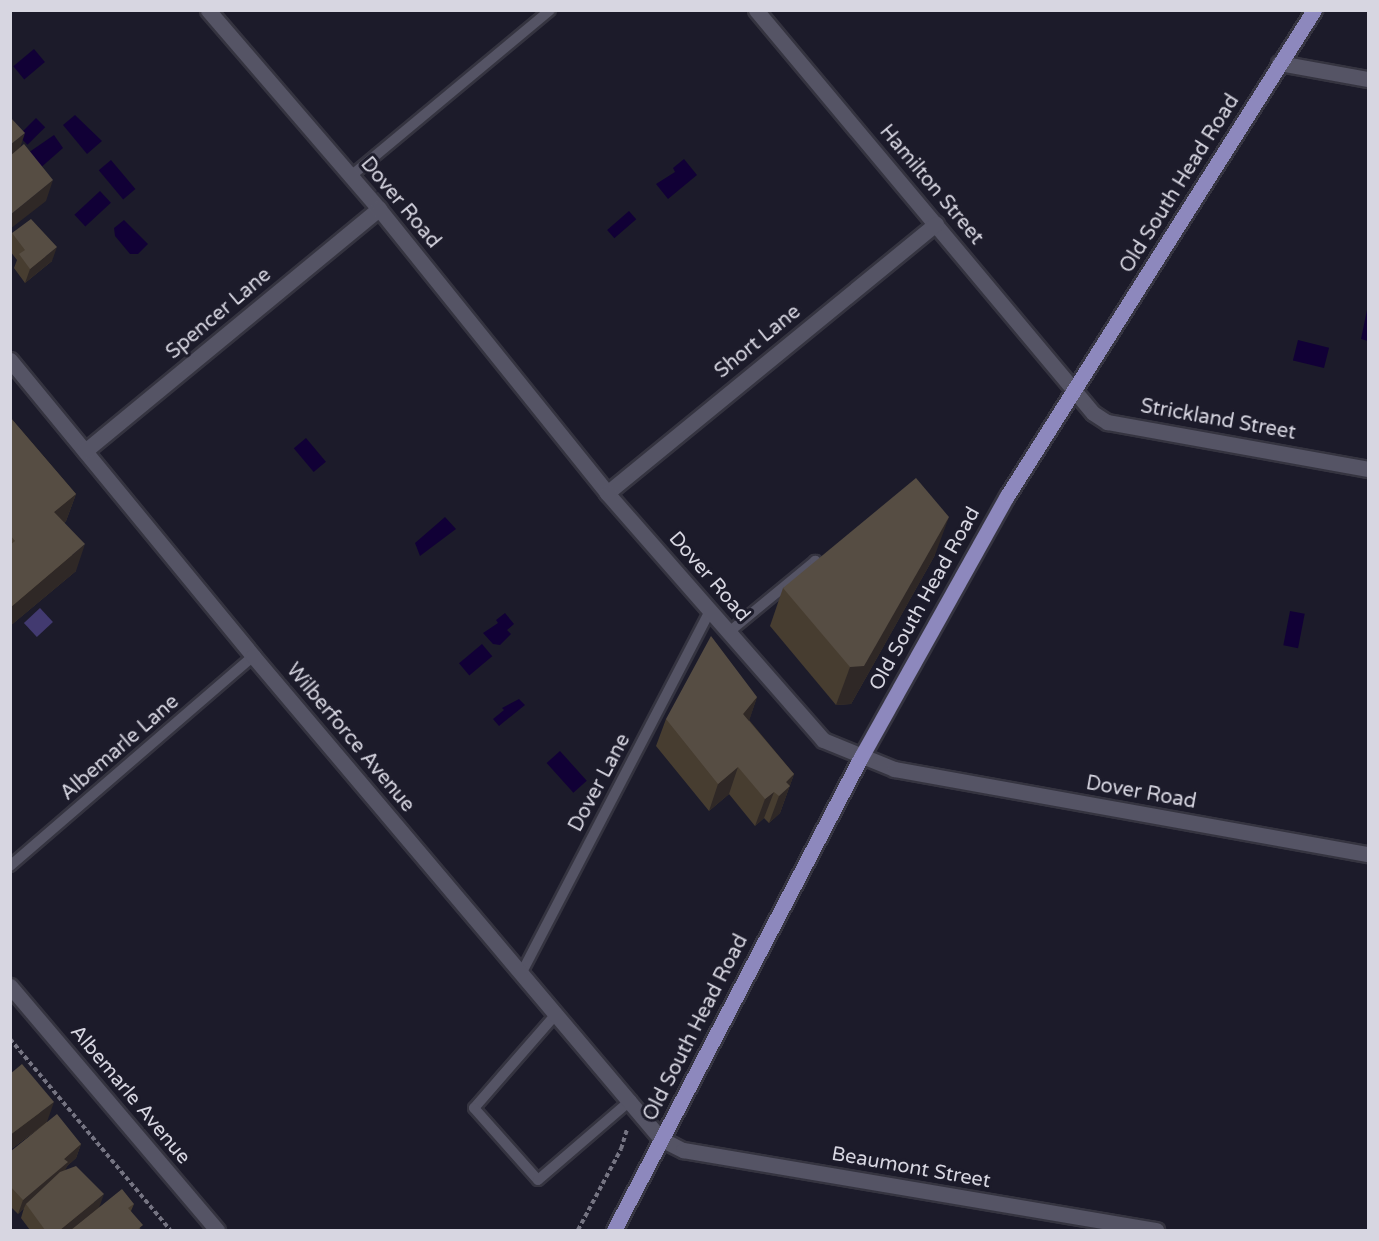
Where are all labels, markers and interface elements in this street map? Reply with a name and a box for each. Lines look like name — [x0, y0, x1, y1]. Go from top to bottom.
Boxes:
street label: Old South Head Road — [1115, 90, 1245, 278]
street label: Hamilton Street — [874, 120, 988, 250]
street label: Dover Road — [355, 153, 445, 253]
street label: Spencer Lane — [162, 263, 276, 365]
street label: Short Lane — [710, 300, 806, 384]
street label: Strickland Street — [1139, 395, 1297, 445]
street label: Old South Head Road — [865, 503, 985, 695]
street label: Dover Road — [663, 527, 755, 627]
street label: Wilberforce Avenue — [281, 659, 419, 817]
street label: Albemarle Lane — [56, 690, 184, 806]
street label: Dover Lane — [564, 730, 636, 836]
street label: Dover Road — [1084, 771, 1198, 815]
street label: Old South Head Road — [639, 931, 753, 1125]
street label: Albemarle Avenue — [65, 1021, 195, 1169]
street label: Beaumont Street — [830, 1142, 992, 1194]

